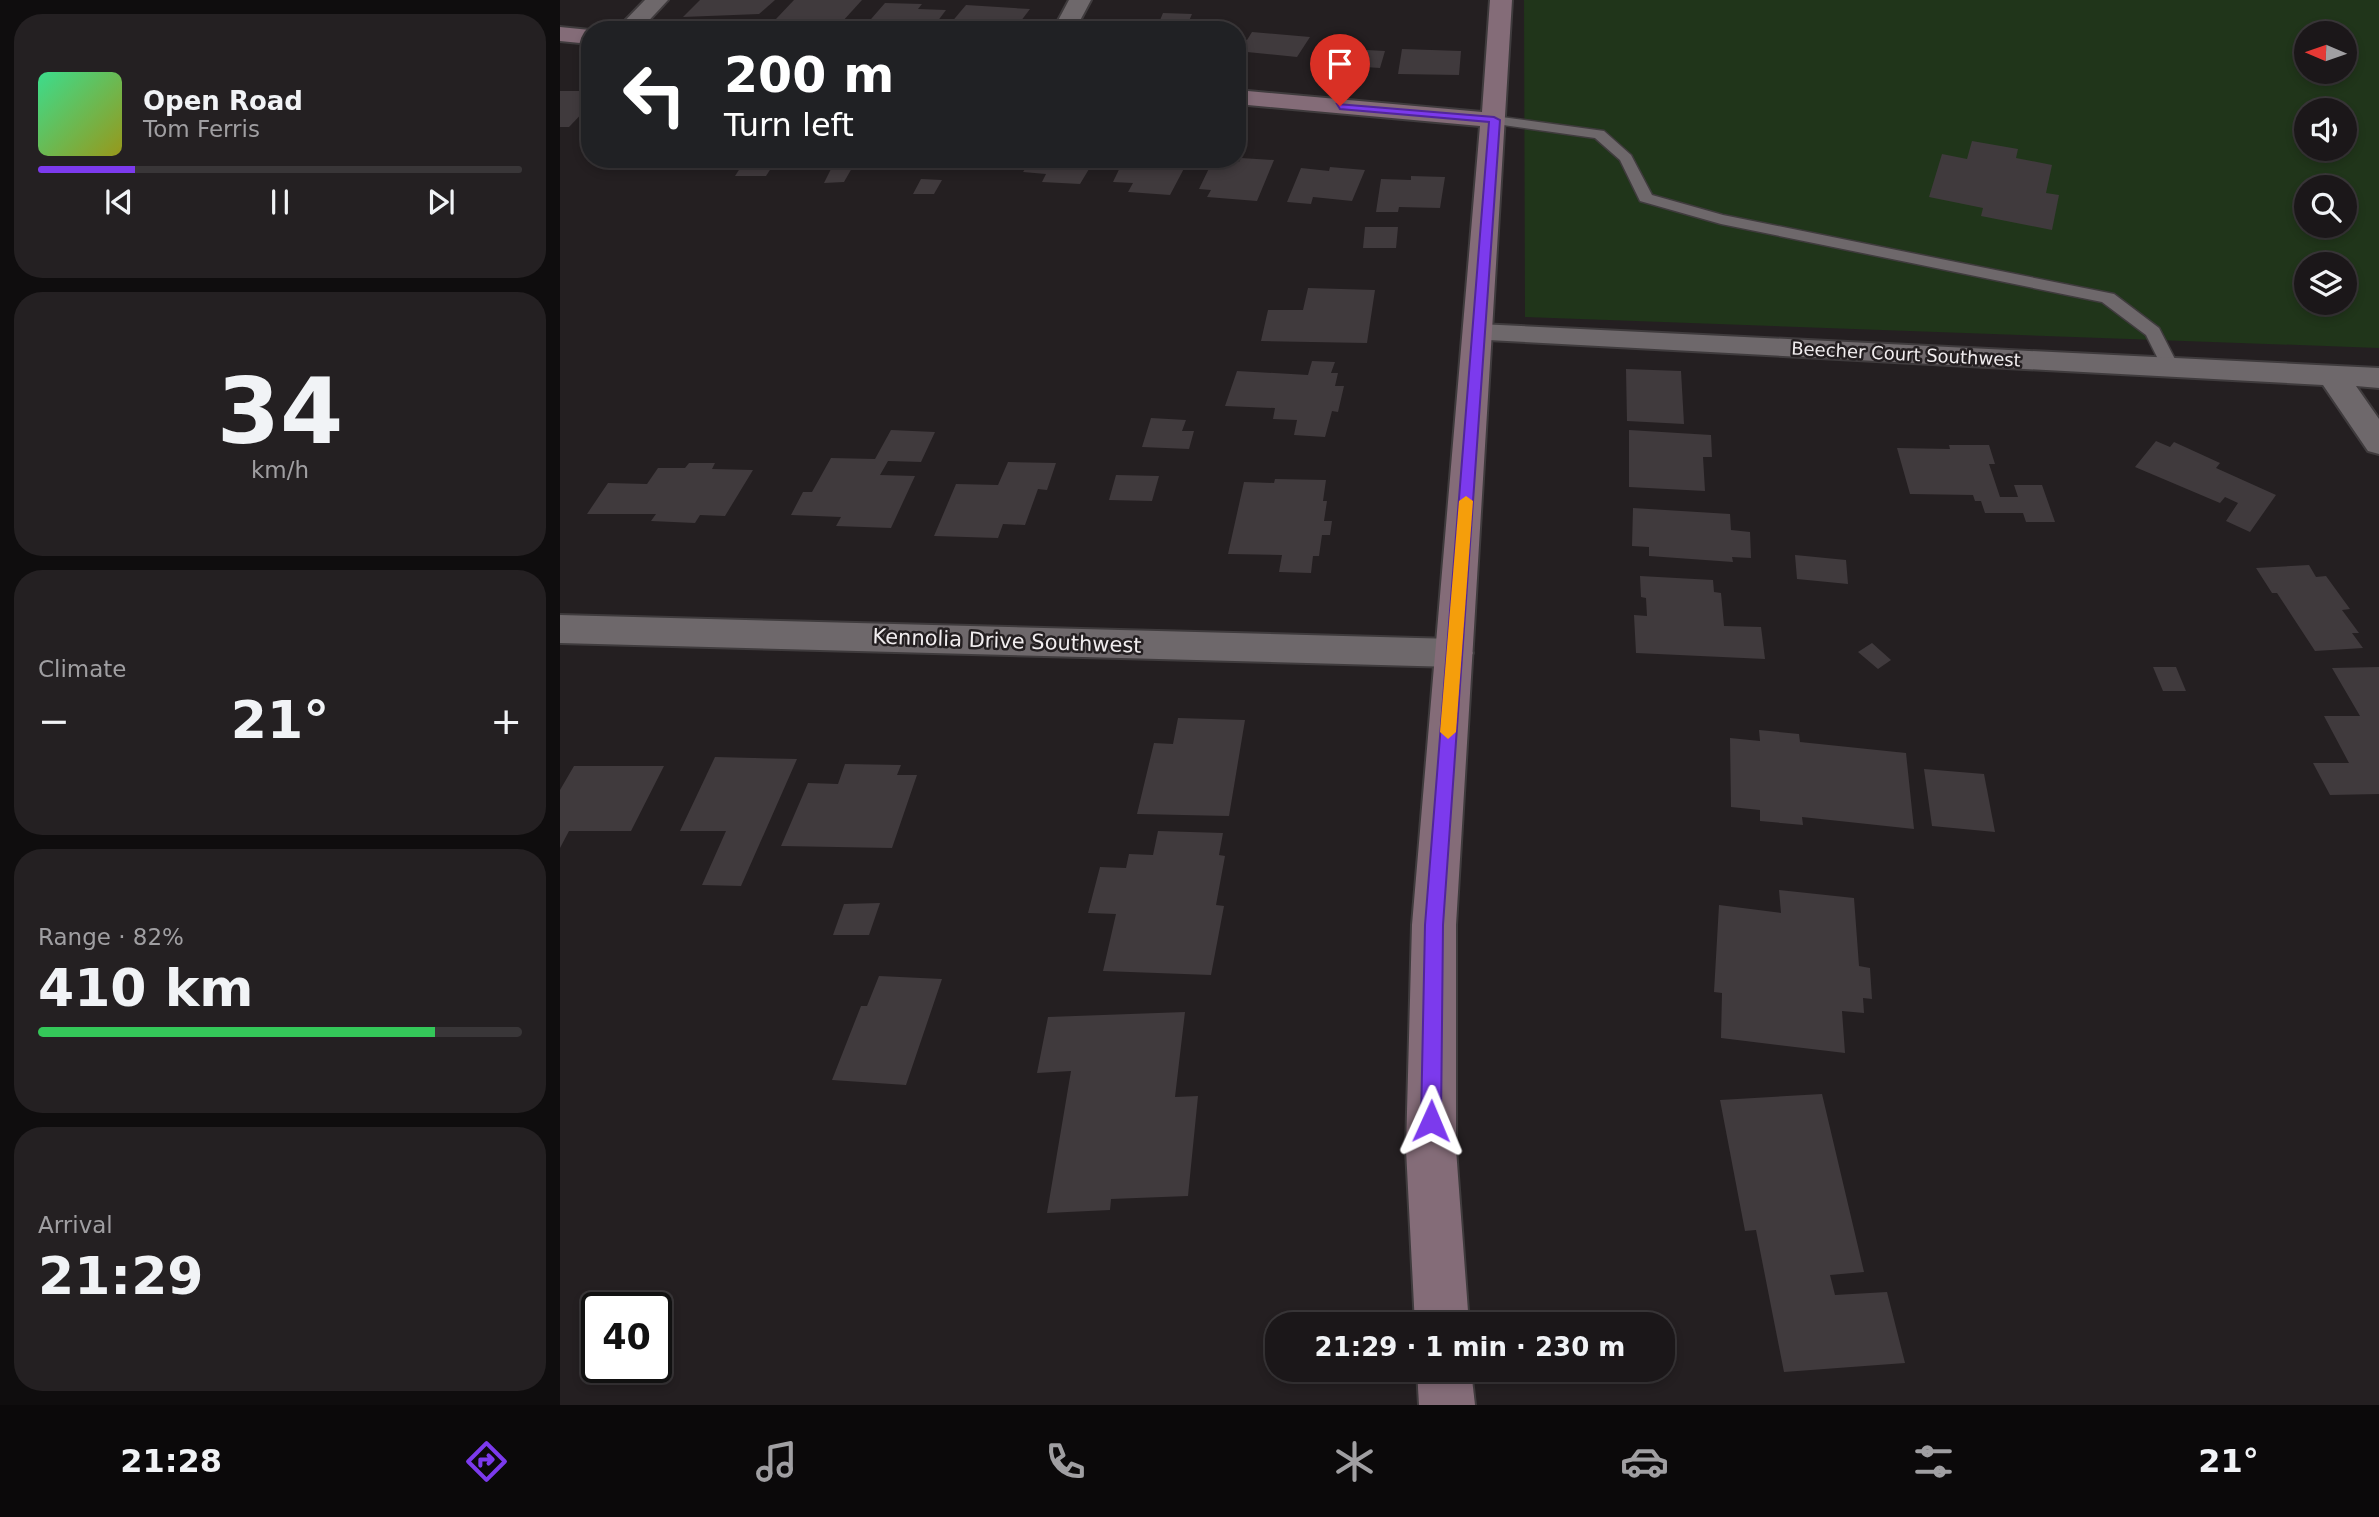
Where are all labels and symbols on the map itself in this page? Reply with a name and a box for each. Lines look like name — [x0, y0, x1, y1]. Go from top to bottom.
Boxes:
north arrow — [2294, 21, 2357, 84]
pin — [1310, 34, 1370, 106]
street label: Beecher Court Southwest — [1791, 338, 2021, 370]
street label: Kennolia Drive Southwest — [872, 624, 1142, 658]
position arrow — [1394, 1084, 1468, 1158]
speed limit sign: 40 — [581, 1292, 672, 1383]

